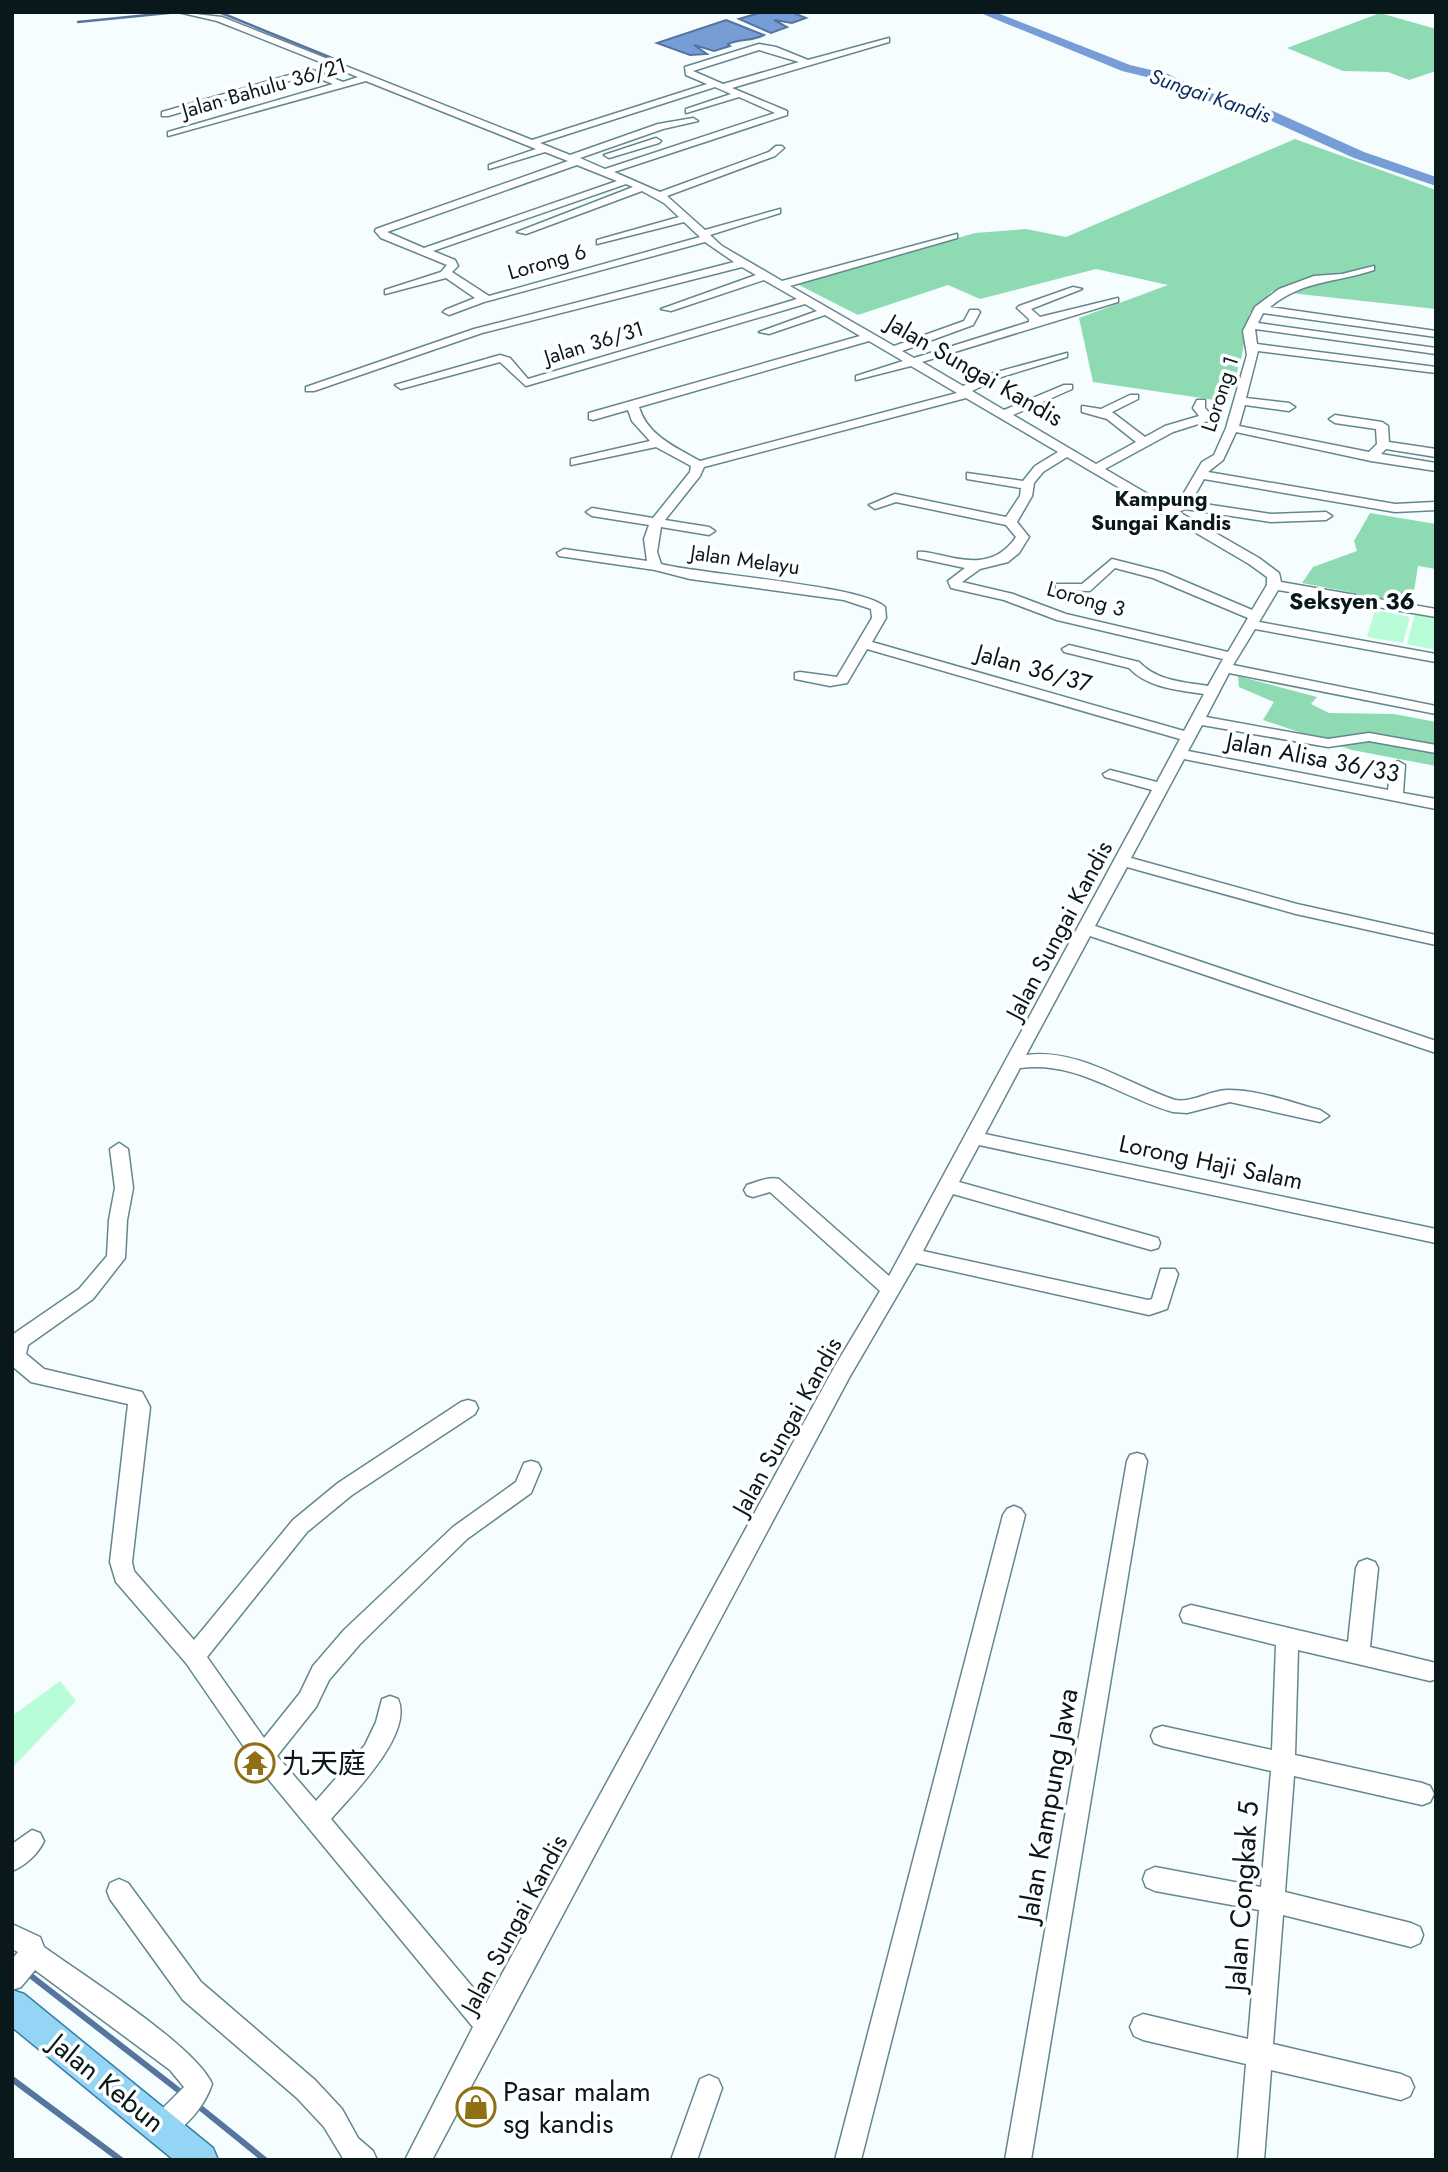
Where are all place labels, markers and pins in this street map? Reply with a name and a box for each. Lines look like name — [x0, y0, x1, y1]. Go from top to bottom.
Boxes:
temple icon: 九天庭 — [234, 1742, 276, 1784]
place label: 九天庭 — [282, 1743, 366, 1784]
place label: Pasar malam sg kandis — [503, 2071, 651, 2144]
shop icon: Pasar malam sg kandis — [455, 2086, 497, 2128]

